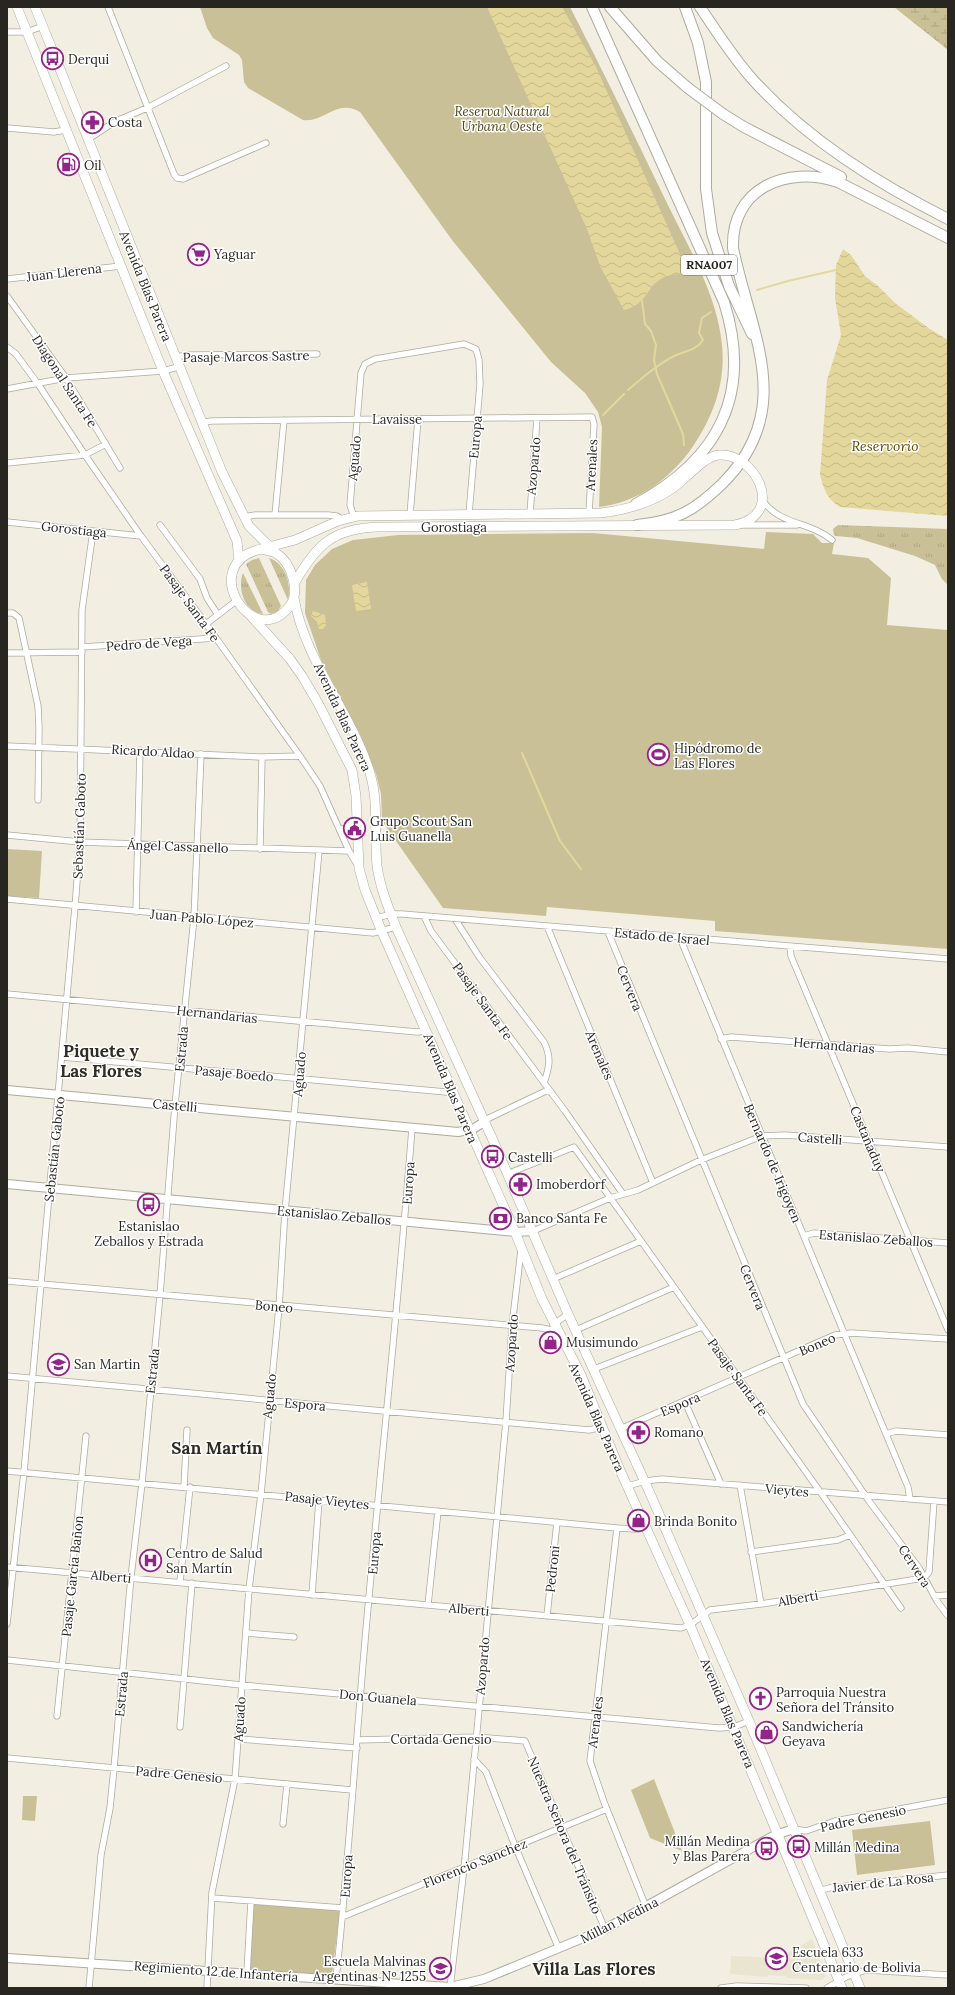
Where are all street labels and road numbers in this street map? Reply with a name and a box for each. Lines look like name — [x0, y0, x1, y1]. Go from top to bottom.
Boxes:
street label: Avenida Blas Parera — [115, 227, 176, 344]
road number: RNA007 — [681, 255, 737, 275]
street label: Juan Llerena — [24, 259, 103, 286]
street label: Diagonal Santa Fe — [28, 332, 101, 431]
street label: Pasaje Marcos Sastre — [182, 347, 310, 366]
street label: Lavaisse — [372, 411, 422, 428]
street label: Europa — [465, 414, 486, 459]
street label: Aguado — [344, 434, 365, 482]
street label: Azopardo — [522, 436, 545, 497]
street label: Arenales — [582, 439, 601, 492]
street label: Gorostiaga — [40, 518, 108, 541]
street label: Gorostiaga — [421, 519, 487, 536]
street label: Pasaje Santa Fe — [156, 561, 224, 646]
street label: Pedro de Vega — [105, 632, 193, 655]
street label: Avenida Blas Parera — [310, 659, 375, 774]
street label: Ricardo Aldao — [111, 741, 196, 762]
street label: Sebastián Gaboto — [69, 772, 90, 879]
street label: Ángel Cassanello — [126, 836, 229, 857]
street label: Juan Pablo López — [149, 905, 255, 932]
street label: Estado de Israel — [613, 924, 711, 949]
street label: Pasaje Santa Fe — [449, 959, 517, 1044]
street label: Cervera — [613, 963, 646, 1014]
street label: Hernandarias — [176, 1002, 258, 1027]
street label: Estrada — [171, 1025, 192, 1073]
street label: Arenales — [581, 1027, 618, 1082]
street label: Avenida Blas Parera — [419, 1030, 481, 1146]
street label: Hernandarias — [793, 1033, 875, 1058]
street label: Aguado — [289, 1050, 310, 1098]
street label: Pasaje Boedo — [194, 1062, 275, 1085]
street label: Sebastián Gaboto — [41, 1095, 69, 1203]
street label: Castelli — [152, 1095, 198, 1116]
street label: Bernardo de Irigoyen — [740, 1101, 805, 1225]
street label: Castañaduy — [846, 1103, 889, 1175]
street label: Castelli — [797, 1128, 843, 1149]
street label: Europa — [399, 1161, 419, 1205]
street label: Estanislao Zeballos — [276, 1202, 392, 1229]
street label: Estanislao Zeballos — [818, 1226, 934, 1251]
street label: Cervera — [736, 1262, 769, 1313]
street label: Boneo — [254, 1296, 294, 1317]
street label: Azopardo — [501, 1313, 522, 1374]
street label: Boneo — [796, 1329, 838, 1360]
street label: Pasaje Santa Fe — [704, 1335, 772, 1420]
street label: Estrada — [142, 1347, 163, 1395]
street label: Avenida Blas Parera — [564, 1359, 628, 1475]
street label: Aguado — [259, 1372, 280, 1420]
street label: Espora — [658, 1388, 703, 1420]
street label: Espora — [283, 1394, 327, 1415]
street label: Vieytes — [763, 1480, 810, 1501]
street label: Pasaje Vieytes — [284, 1488, 370, 1513]
street label: Pasaje García Bañon — [58, 1514, 87, 1638]
street label: Europa — [364, 1530, 385, 1575]
street label: Cervera — [894, 1542, 935, 1591]
street label: Pedroni — [542, 1544, 563, 1593]
street label: Alberti — [89, 1566, 132, 1587]
street label: Alberti — [776, 1587, 820, 1611]
street label: Alberti — [447, 1599, 490, 1620]
street label: Azopardo — [471, 1636, 494, 1697]
street label: Avenida Blas Parera — [696, 1655, 758, 1771]
street label: Estrada — [111, 1670, 132, 1718]
street label: Don Guanela — [338, 1686, 418, 1709]
street label: Arenales — [584, 1695, 607, 1750]
street label: Aguado — [229, 1696, 250, 1743]
street label: Cortada Genesio — [390, 1731, 492, 1748]
street label: Nuestra Señora del Tránsito — [524, 1754, 606, 1917]
street label: Padre Genesio — [135, 1762, 224, 1787]
street label: Padre Genesio — [819, 1801, 908, 1836]
street label: Florencio Sanchez — [421, 1835, 530, 1892]
street label: Europa — [337, 1854, 357, 1898]
street label: Javier de La Rosa — [830, 1869, 935, 1896]
street label: Millan Medina — [577, 1893, 661, 1947]
street label: Regimiento 12 de Infantería — [133, 1957, 299, 1986]

